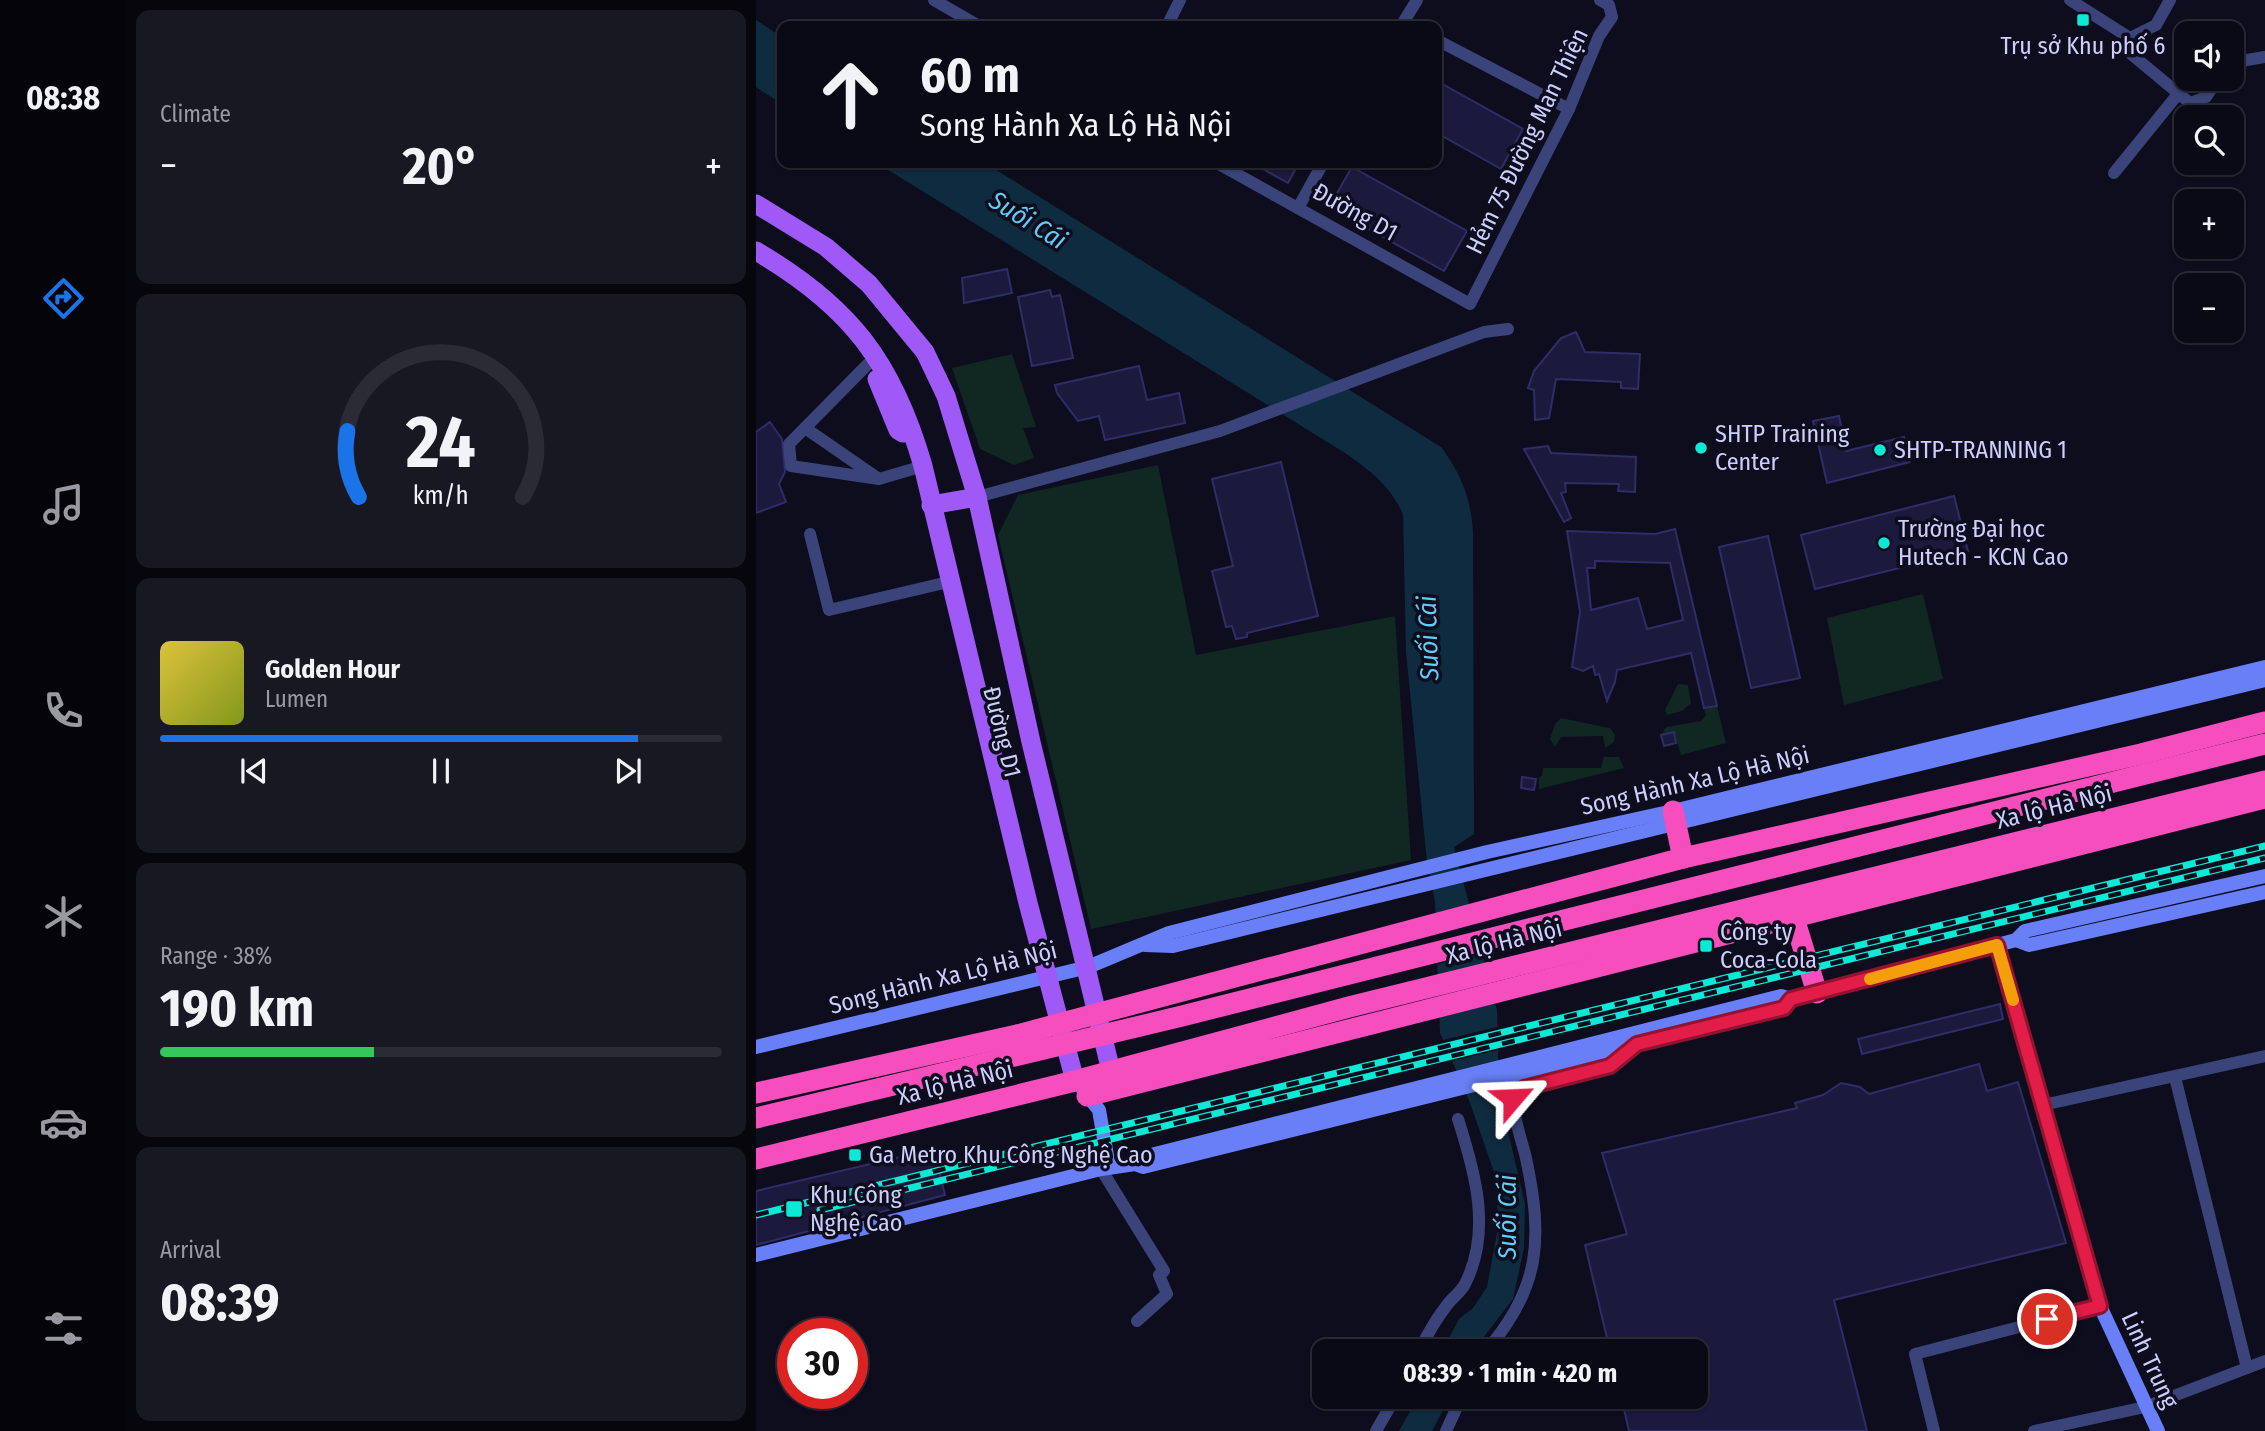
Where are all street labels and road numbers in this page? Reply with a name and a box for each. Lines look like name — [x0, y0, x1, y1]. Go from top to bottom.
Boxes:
street label: Hẻm 75 Đường Man Thiện — [1460, 24, 1594, 258]
street label: Đường D1 — [1308, 177, 1402, 247]
street label: Đường D1 — [977, 684, 1027, 780]
street label: Song Hành Xa Lộ Hà Nội — [1578, 741, 1812, 821]
street label: Xa lộ Hà Nội — [1993, 779, 2115, 835]
street label: Xa lộ Hà Nội — [1443, 914, 1565, 970]
street label: Song Hành Xa Lộ Hà Nội — [826, 936, 1060, 1020]
street label: Xa lộ Hà Nội — [894, 1055, 1016, 1111]
street label: Linh Trung — [2116, 1307, 2185, 1413]

